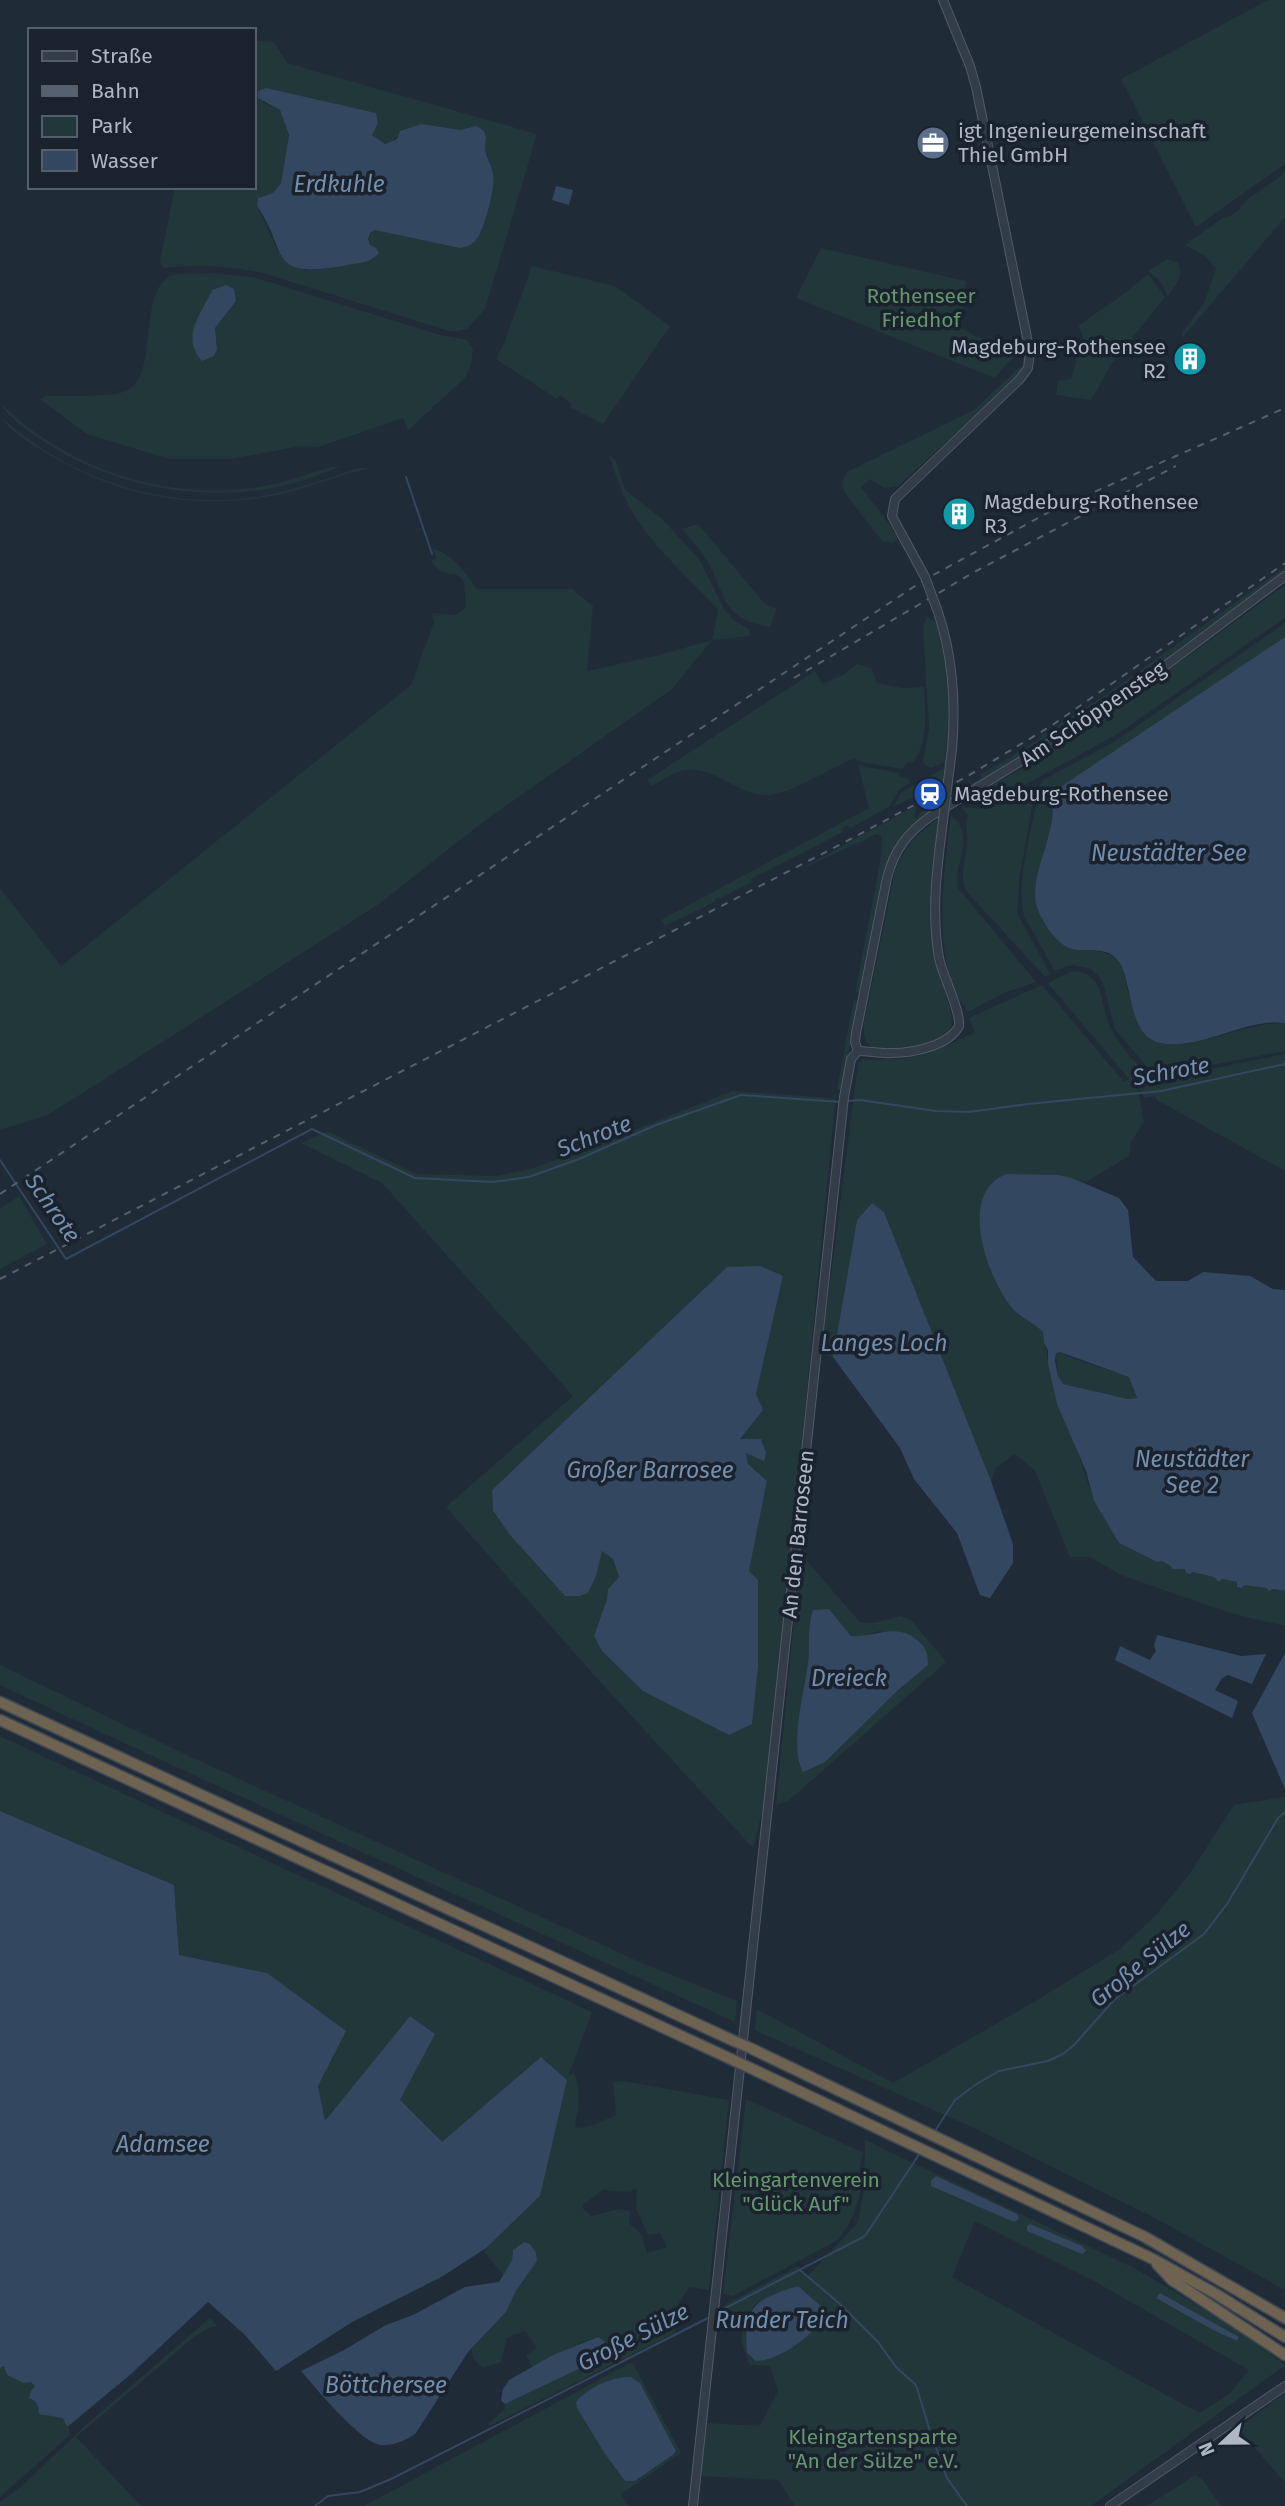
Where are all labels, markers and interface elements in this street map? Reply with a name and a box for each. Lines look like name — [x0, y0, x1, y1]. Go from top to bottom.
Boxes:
legend — [28, 28, 256, 189]
text: Straße — [91, 43, 153, 69]
text: Bahn — [91, 78, 140, 104]
text: Park — [91, 113, 133, 139]
place label: igt Ingenieurgemeinschaft Thiel GmbH — [958, 118, 1207, 168]
office icon: igt Ingenieurgemeinschaft Thiel GmbH — [914, 124, 952, 162]
text: Wasser — [91, 148, 158, 174]
water label: Erdkuhle — [293, 170, 385, 198]
park label: Rothenseer Friedhof — [866, 283, 976, 333]
place label: Magdeburg-Rothensee R2 — [951, 334, 1166, 384]
building icon: Magdeburg-Rothensee R2 — [1171, 340, 1209, 378]
place label: Magdeburg-Rothensee R3 — [984, 489, 1199, 539]
building icon: Magdeburg-Rothensee R3 — [940, 495, 978, 533]
street label: Am Schöppensteg — [1015, 656, 1171, 772]
station icon: Magdeburg-Rothensee — [911, 775, 949, 813]
place label: Magdeburg-Rothensee — [954, 781, 1169, 807]
water label: Neustädter See — [1091, 839, 1247, 867]
water label: Schrote — [1129, 1050, 1212, 1092]
water label: Schrote — [552, 1109, 635, 1163]
water label: Schrote — [19, 1167, 87, 1248]
water label: Langes Loch — [820, 1329, 948, 1357]
water label: Neustädter See 2 — [1135, 1445, 1250, 1499]
street label: An den Barroseen — [776, 1449, 820, 1619]
water label: Großer Barrosee — [566, 1456, 734, 1484]
water label: Dreieck — [811, 1664, 887, 1692]
water label: Große Sülze — [1084, 1915, 1196, 2013]
water label: Adamsee — [115, 2130, 210, 2158]
park label: Kleingartenverein "Glück Auf" — [712, 2167, 880, 2217]
water label: Große Sülze — [573, 2297, 693, 2377]
water label: Runder Teich — [715, 2306, 849, 2334]
water label: Böttchersee — [325, 2371, 447, 2399]
north arrow — [1187, 2408, 1257, 2478]
park label: Kleingartensparte "An der Sülze" e.V. — [788, 2424, 958, 2474]
text: N — [1194, 2439, 1220, 2459]

